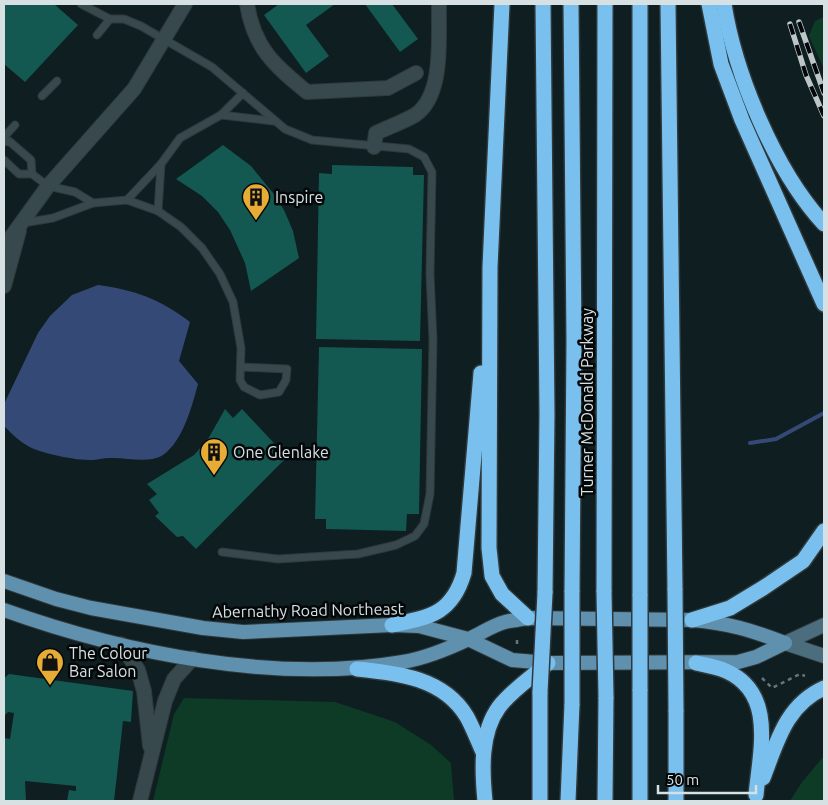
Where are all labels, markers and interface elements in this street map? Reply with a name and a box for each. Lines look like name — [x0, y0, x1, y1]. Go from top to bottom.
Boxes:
building icon: Inspire — [241, 182, 271, 221]
place label: Inspire — [275, 188, 323, 206]
street label: Turner McDonald Parkway — [578, 308, 596, 496]
building icon: One Glenlake — [199, 437, 229, 476]
place label: One Glenlake — [233, 443, 329, 461]
street label: Abernathy Road Northeast — [212, 599, 405, 621]
place label: The Colour Bar Salon — [69, 644, 147, 680]
shop icon: The Colour Bar Salon — [35, 647, 65, 686]
scale bar — [658, 762, 756, 794]
text: 50 m — [666, 771, 699, 788]

